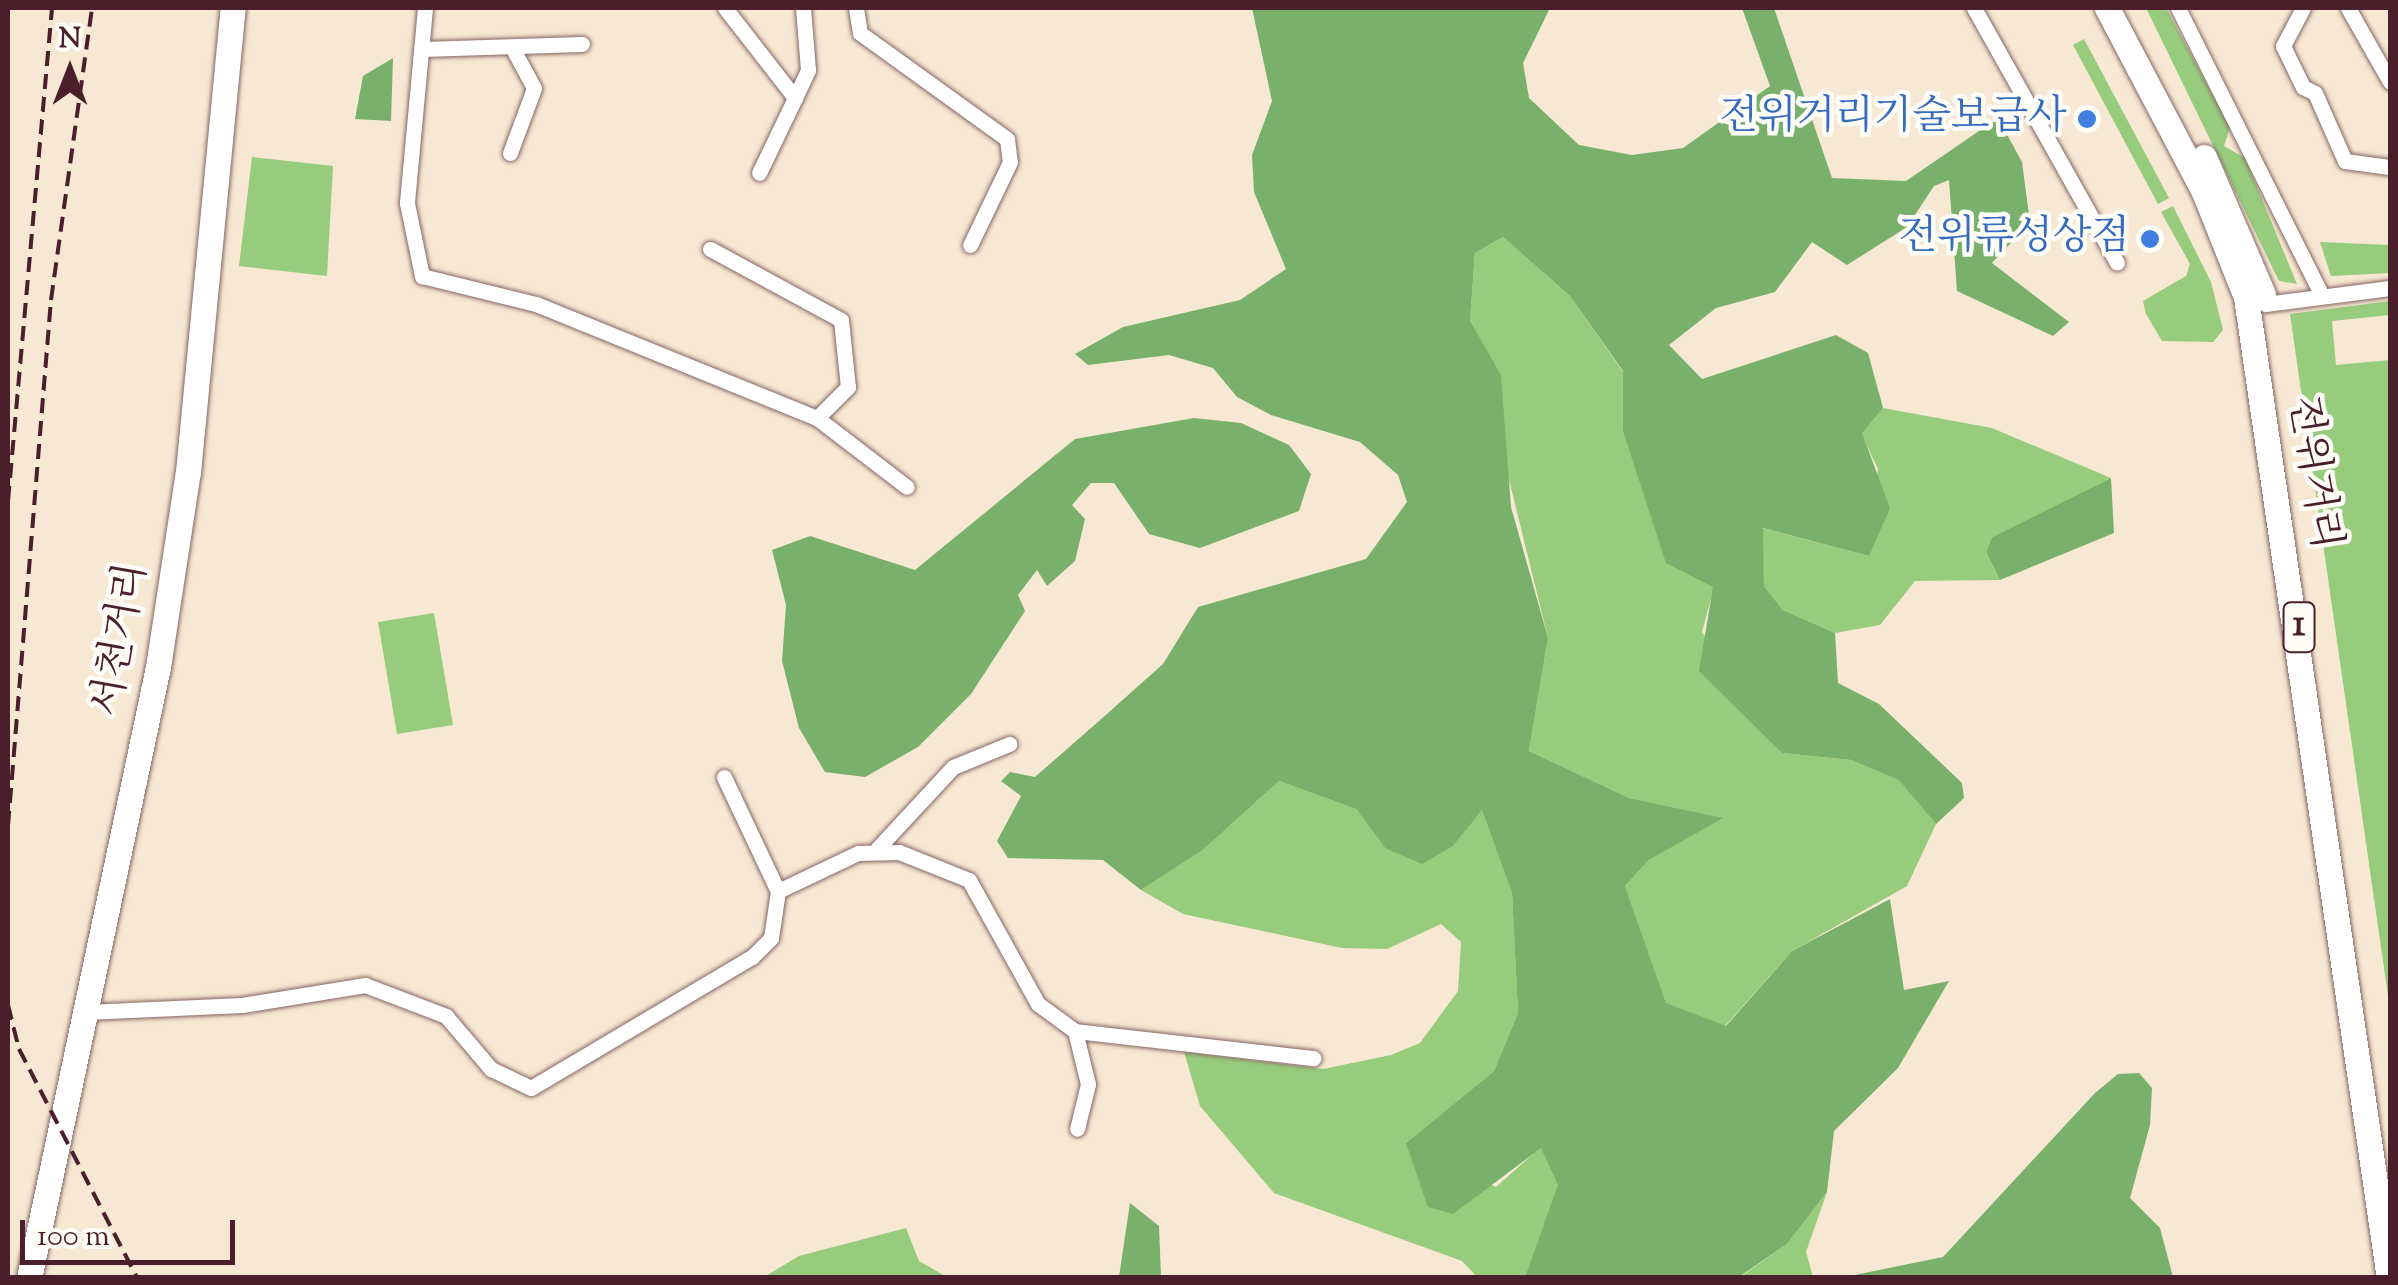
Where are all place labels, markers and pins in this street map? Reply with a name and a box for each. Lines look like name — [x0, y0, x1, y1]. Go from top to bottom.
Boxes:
place label: 전위거리기술보급사 — [1719, 95, 2067, 143]
marker: 전위거리기술보급사 — [2076, 108, 2098, 130]
place label: 전위류성상점 — [1898, 215, 2130, 263]
marker: 전위류성상점 — [2139, 228, 2161, 250]

